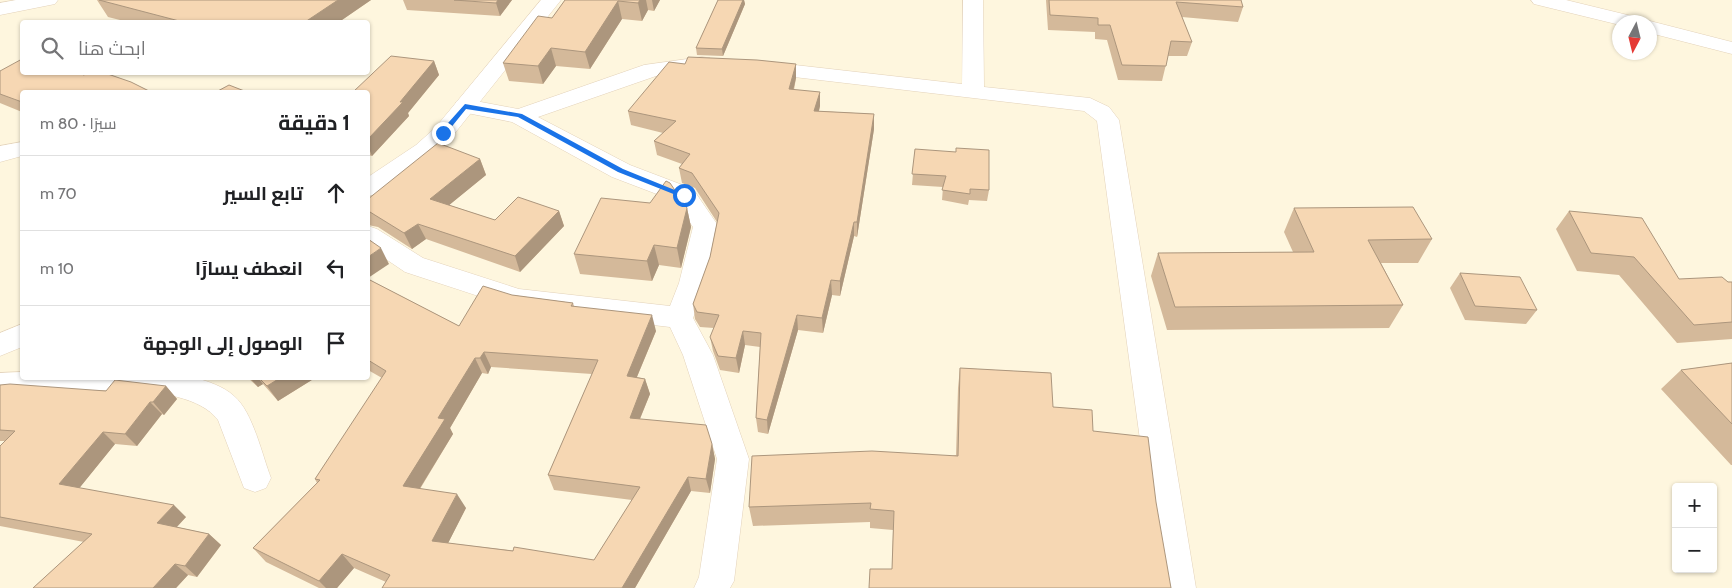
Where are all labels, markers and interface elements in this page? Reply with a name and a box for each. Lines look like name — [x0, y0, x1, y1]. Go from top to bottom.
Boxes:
north arrow — [1612, 15, 1657, 60]
search box — [20, 20, 370, 75]
icon: search — [38, 34, 66, 62]
text: ابحث هنا — [78, 37, 146, 60]
text: 1 دقيقة — [278, 110, 350, 135]
text: سيرًا · 80 m — [40, 114, 117, 133]
route end — [432, 122, 455, 145]
icon: ahead — [322, 179, 350, 207]
text: تابع السير — [223, 182, 303, 205]
text: 70 m — [40, 184, 77, 203]
route start — [673, 184, 696, 207]
icon: left — [322, 254, 350, 282]
text: انعطف يسارًا — [195, 257, 303, 280]
text: 10 m — [40, 259, 74, 278]
icon: arrive — [322, 329, 350, 357]
text: الوصول إلى الوجهة — [143, 332, 303, 355]
map controls — [1672, 483, 1717, 573]
button: + — [1672, 483, 1717, 528]
button: − — [1672, 528, 1717, 573]

